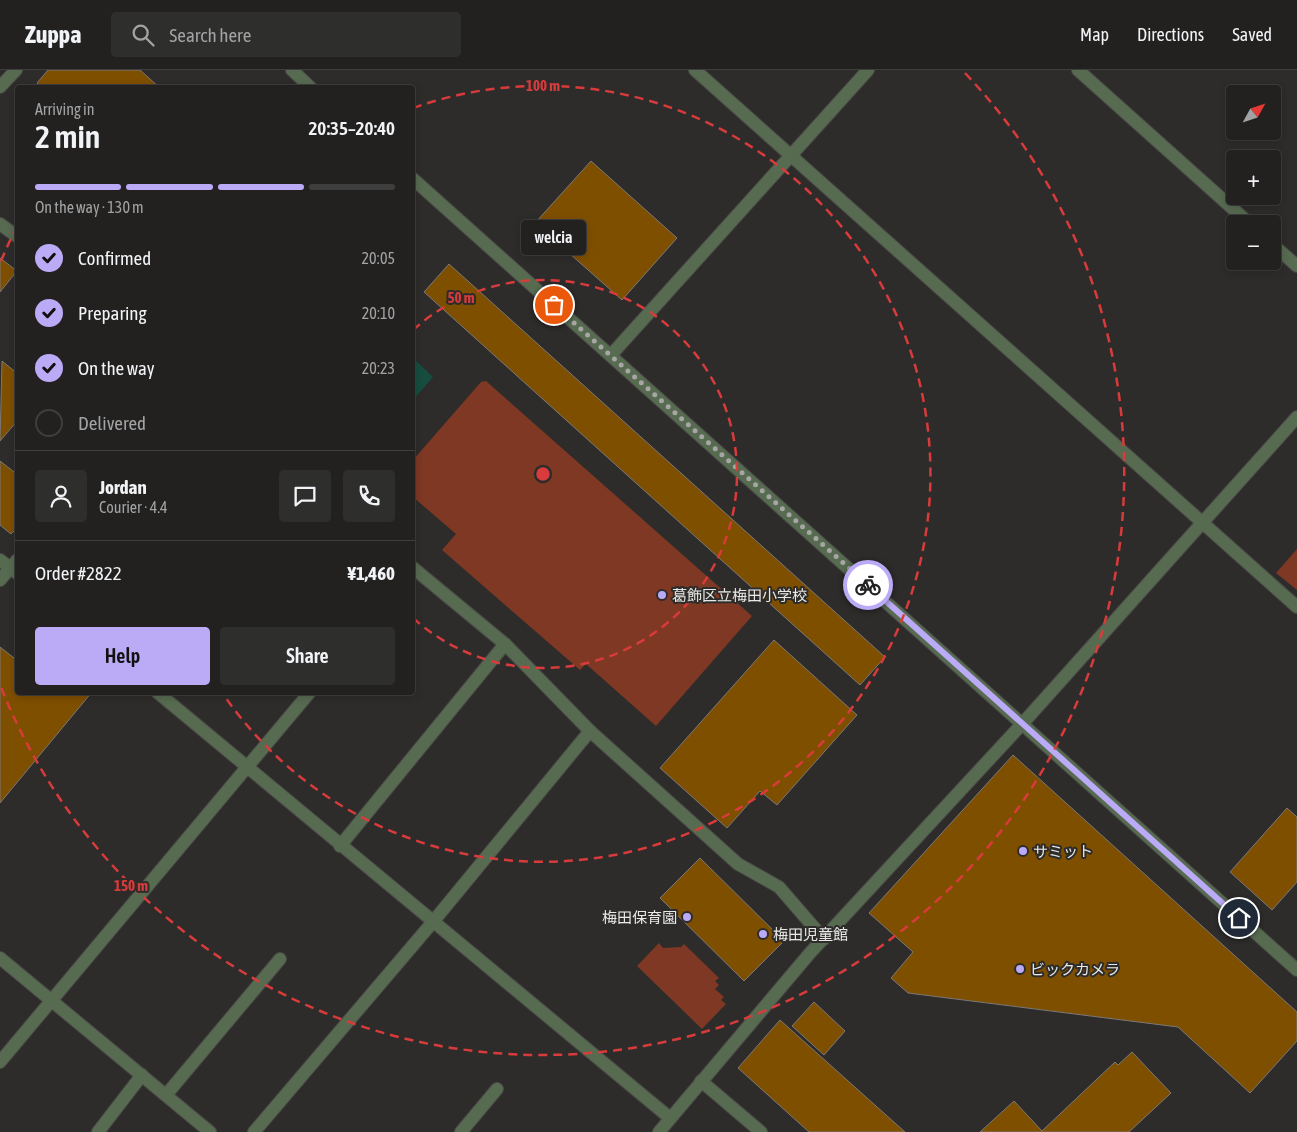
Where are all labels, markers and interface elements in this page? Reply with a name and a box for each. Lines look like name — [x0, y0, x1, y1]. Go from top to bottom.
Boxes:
search box — [111, 12, 461, 57]
text: Zuppa — [25, 21, 81, 48]
icon: search — [129, 21, 157, 49]
text: Search here — [169, 24, 251, 46]
text: Map — [1080, 24, 1109, 45]
text: Directions — [1137, 24, 1204, 45]
text: Saved — [1232, 24, 1272, 45]
text: 100 m — [526, 77, 560, 94]
north arrow — [1226, 85, 1281, 140]
map controls — [1226, 85, 1281, 270]
text: Arriving in — [35, 100, 95, 118]
text: 20:35–20:40 — [308, 117, 395, 139]
text: 2 min — [35, 118, 100, 155]
button: + — [1226, 150, 1281, 205]
text: On the way · 130 m — [35, 198, 144, 216]
button: − — [1226, 215, 1281, 270]
callout: welcia — [522, 220, 586, 255]
text: welcia — [535, 228, 572, 246]
icon: check — [35, 244, 63, 272]
text: Confirmed — [78, 247, 151, 269]
text: 20:05 — [361, 249, 395, 267]
pin — [533, 284, 575, 326]
text: 50 m — [448, 289, 475, 306]
icon: bag — [540, 291, 568, 319]
icon: check — [35, 299, 63, 327]
text: Preparing — [78, 302, 147, 324]
text: 20:10 — [362, 304, 395, 322]
icon: check — [35, 354, 63, 382]
text: On the way — [78, 357, 155, 379]
text: 20:23 — [362, 359, 395, 377]
text: Delivered — [78, 412, 146, 434]
centre of rings — [534, 465, 552, 483]
button: person — [35, 470, 87, 522]
button: chat — [279, 470, 331, 522]
button: phone — [343, 470, 395, 522]
text: Jordan — [99, 476, 147, 498]
text: Courier · 4.4 — [99, 498, 168, 516]
courier — [843, 560, 893, 610]
text: Order #2822 — [35, 562, 122, 584]
text: ¥1,460 — [347, 562, 395, 584]
icon: bike — [854, 571, 882, 599]
place label: 葛飾区立梅田小学校 — [672, 587, 807, 604]
marker: 葛飾区立梅田小学校 — [656, 589, 668, 601]
button: Help — [35, 627, 210, 685]
button: Share — [220, 627, 395, 685]
place label: サミット — [1033, 843, 1093, 860]
marker: サミット — [1017, 845, 1029, 857]
text: 150 m — [114, 877, 148, 894]
pin — [1218, 897, 1260, 939]
icon: home — [1225, 904, 1253, 932]
place label: 梅田保育園 — [602, 909, 677, 926]
marker: 梅田保育園 — [681, 911, 693, 923]
place label: 梅田児童館 — [773, 926, 848, 943]
marker: 梅田児童館 — [757, 928, 769, 940]
place label: ビックカメラ — [1030, 961, 1120, 978]
marker: ビックカメラ — [1014, 963, 1026, 975]

